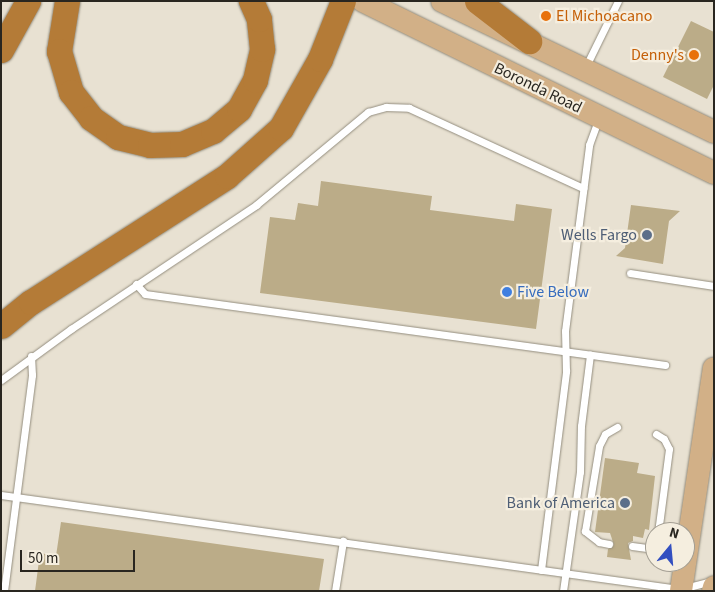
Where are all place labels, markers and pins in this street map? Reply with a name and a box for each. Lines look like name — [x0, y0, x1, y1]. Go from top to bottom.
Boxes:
place label: El Michoacano — [556, 6, 652, 26]
marker: El Michoacano — [540, 10, 552, 22]
place label: Denny's — [631, 45, 684, 65]
marker: Denny's — [688, 49, 700, 61]
place label: Wells Fargo — [561, 225, 637, 245]
marker: Wells Fargo — [641, 229, 653, 241]
place label: Five Below — [517, 282, 589, 302]
marker: Five Below — [501, 286, 513, 298]
place label: Bank of America — [507, 493, 615, 513]
marker: Bank of America — [619, 497, 631, 509]

